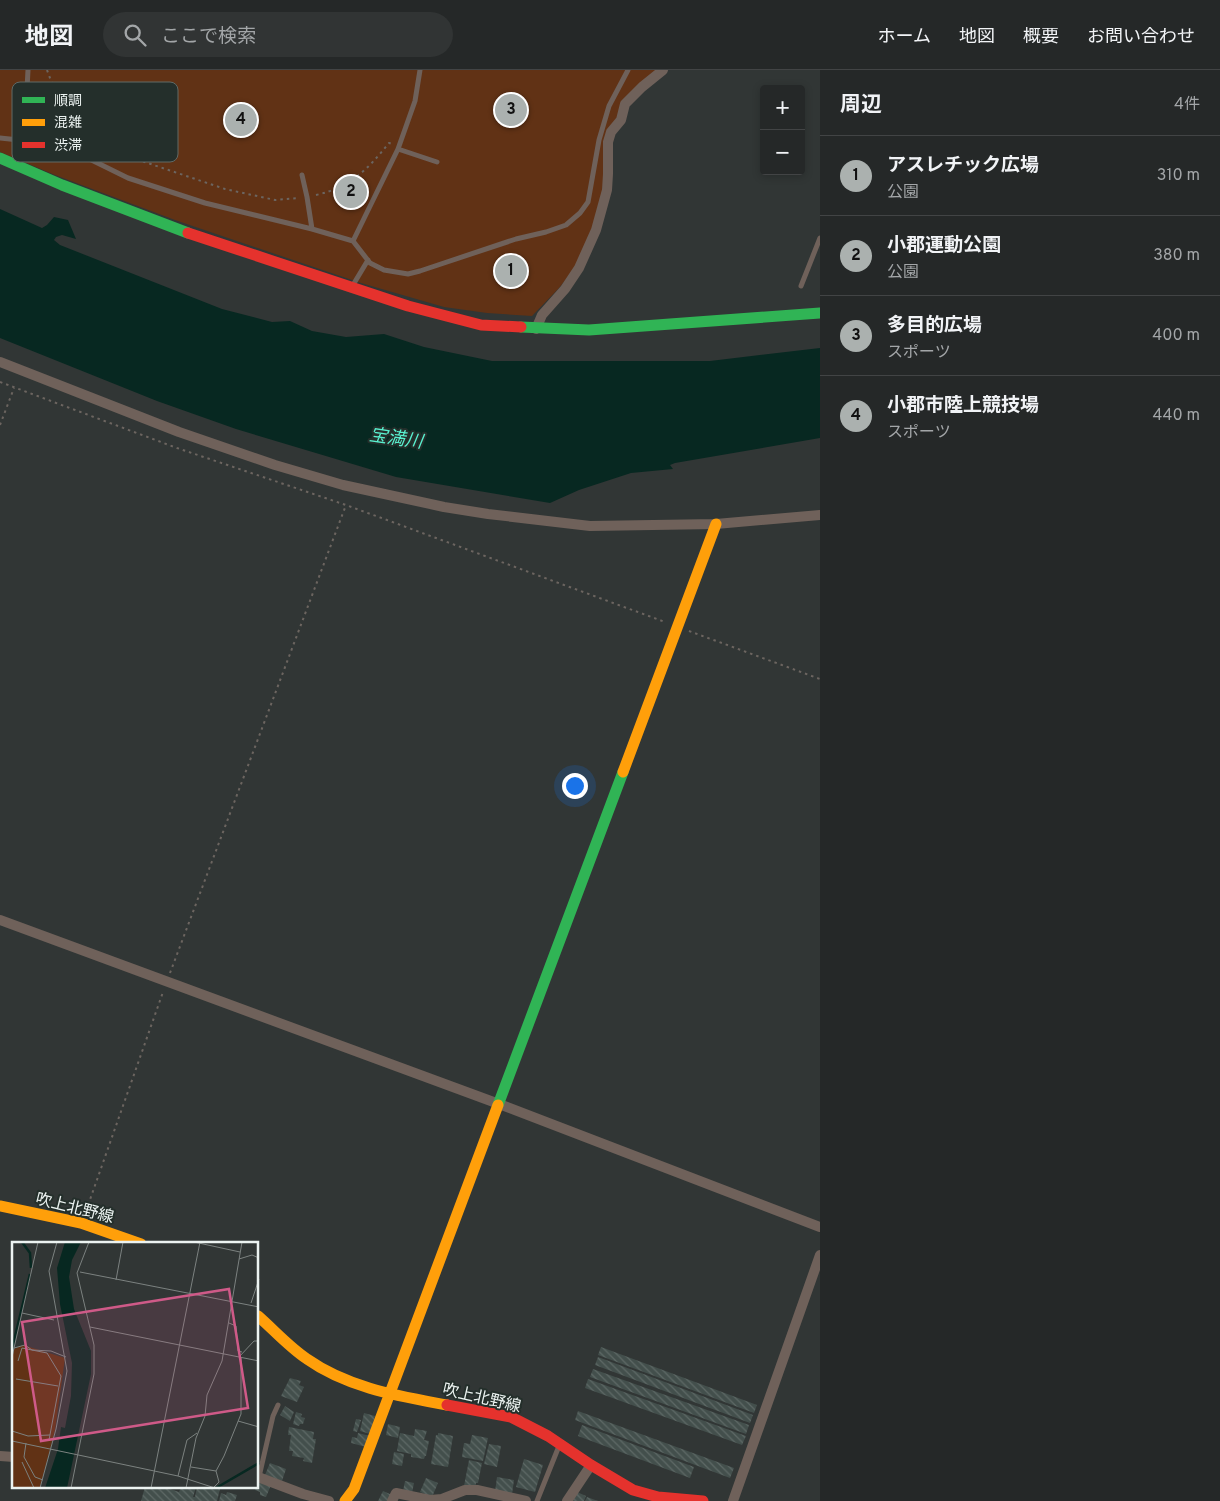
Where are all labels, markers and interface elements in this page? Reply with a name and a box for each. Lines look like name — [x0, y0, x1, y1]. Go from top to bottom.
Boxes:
search box — [103, 12, 453, 57]
icon: search — [121, 21, 149, 49]
text: 地図 — [25, 23, 73, 53]
text: ここで検索 — [161, 25, 256, 49]
text: ホーム — [878, 26, 931, 49]
text: 地図 — [959, 26, 995, 49]
text: 概要 — [1023, 26, 1059, 49]
text: お問い合わせ — [1087, 26, 1195, 49]
legend — [12, 82, 178, 162]
map controls — [760, 85, 805, 175]
button: + — [760, 85, 805, 130]
pin: 3 — [495, 91, 527, 129]
text: 周辺 — [840, 92, 882, 119]
text: 順調 — [54, 93, 82, 110]
text: 4件 — [1174, 95, 1200, 115]
pin: 4 — [225, 101, 257, 139]
text: 混雑 — [54, 114, 82, 132]
button: − — [760, 130, 805, 175]
text: 渋滞 — [54, 138, 82, 155]
text: アスレチック広場 — [887, 154, 1039, 178]
text: 1 — [853, 166, 859, 186]
text: 310 m — [1157, 166, 1200, 186]
pin: 2 — [335, 173, 367, 211]
text: 公園 — [887, 183, 919, 203]
text: 小郡運動公園 — [887, 234, 1001, 258]
text: 2 — [851, 246, 861, 266]
text: 380 m — [1153, 246, 1200, 266]
pin: 1 — [495, 252, 527, 290]
text: 公園 — [887, 263, 919, 283]
text: 多目的広場 — [887, 314, 982, 338]
text: 3 — [851, 326, 861, 346]
text: 400 m — [1152, 326, 1200, 346]
text: スポーツ — [887, 343, 951, 363]
text: 小郡市陸上競技場 — [887, 394, 1039, 418]
text: 4 — [851, 406, 861, 426]
text: 440 m — [1153, 406, 1200, 426]
text: スポーツ — [887, 423, 951, 443]
water label: 宝満川 — [367, 424, 426, 455]
your location — [562, 773, 588, 799]
street label: 吹上北野線 — [33, 1190, 116, 1228]
inset map — [12, 1242, 259, 1488]
street label: 吹上北野線 — [440, 1380, 523, 1418]

